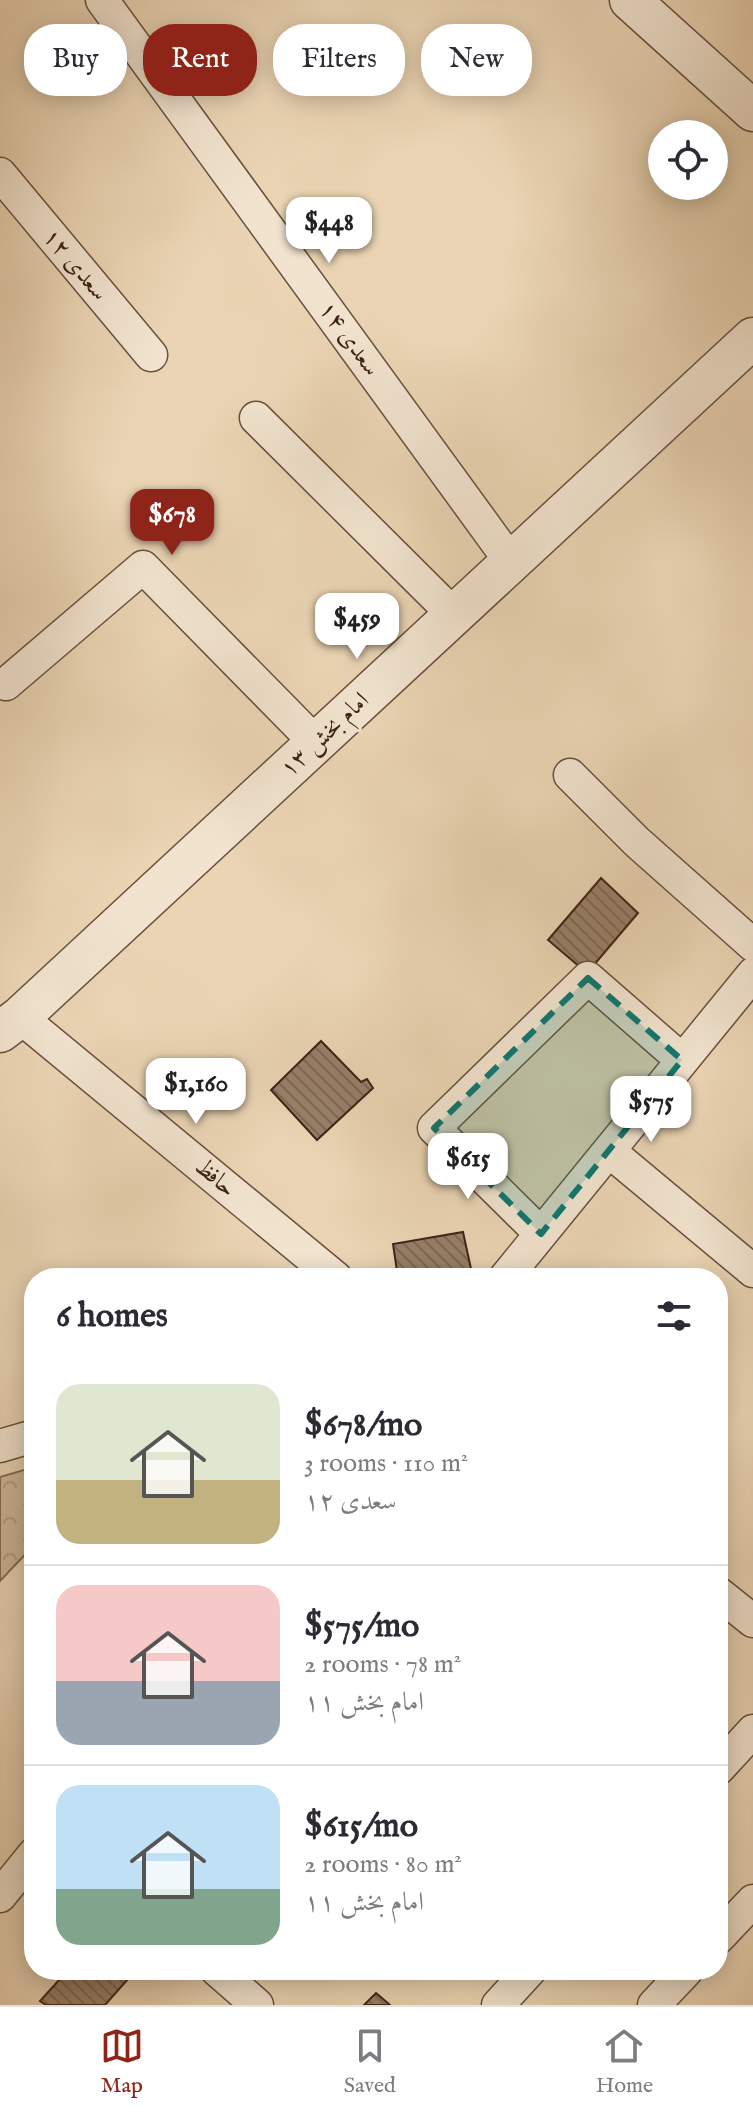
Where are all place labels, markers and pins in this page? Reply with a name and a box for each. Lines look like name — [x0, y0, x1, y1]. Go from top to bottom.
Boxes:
pin: $448 — [282, 197, 376, 265]
pin: $678 — [125, 489, 219, 557]
pin: $459 — [310, 593, 404, 661]
pin: $1,160 — [131, 1058, 261, 1126]
pin: $575 — [604, 1076, 698, 1144]
pin: $615 — [421, 1133, 515, 1201]

